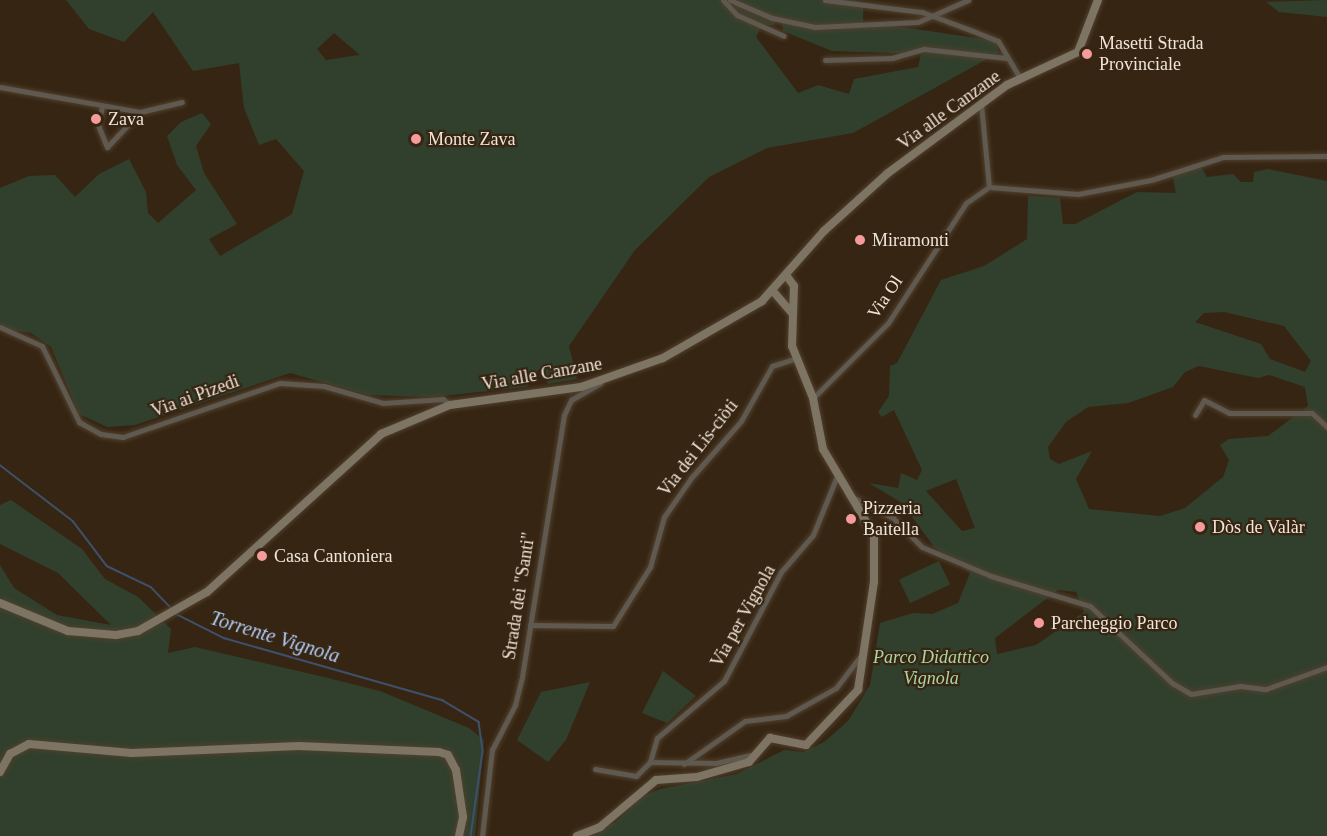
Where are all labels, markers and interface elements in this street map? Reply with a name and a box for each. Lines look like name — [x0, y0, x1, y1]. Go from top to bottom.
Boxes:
place label: Masetti Strada Provinciale — [1099, 33, 1203, 76]
marker: Masetti Strada Provinciale — [1080, 47, 1094, 61]
street label: Via alle Canzane — [893, 65, 1005, 155]
place label: Zava — [108, 108, 144, 130]
marker: Zava — [89, 112, 103, 126]
place label: Monte Zava — [428, 128, 515, 150]
marker: Monte Zava — [409, 132, 423, 146]
place label: Miramonti — [872, 229, 949, 251]
marker: Miramonti — [853, 233, 867, 247]
street label: Via Ol — [863, 271, 907, 323]
street label: Via alle Canzane — [480, 353, 604, 395]
street label: Via ai Pizedi — [148, 370, 242, 422]
street label: Via dei Lis-ciòti — [654, 395, 742, 501]
place label: Pizzeria Baitella — [863, 498, 921, 540]
marker: Pizzeria Baitella — [844, 512, 858, 526]
place label: Dòs de Valàr — [1212, 516, 1305, 538]
marker: Dòs de Valàr — [1193, 520, 1207, 534]
street label: Strada dei "Santi" — [498, 531, 540, 661]
place label: Casa Cantoniera — [274, 545, 392, 567]
marker: Casa Cantoniera — [255, 549, 269, 563]
street label: Via per Vignola — [706, 561, 780, 671]
water label: Torrente Vignola — [207, 606, 343, 668]
place label: Parcheggio Parco — [1051, 612, 1177, 634]
marker: Parcheggio Parco — [1032, 616, 1046, 630]
park label: Parco Didattico Vignola — [873, 647, 989, 690]

